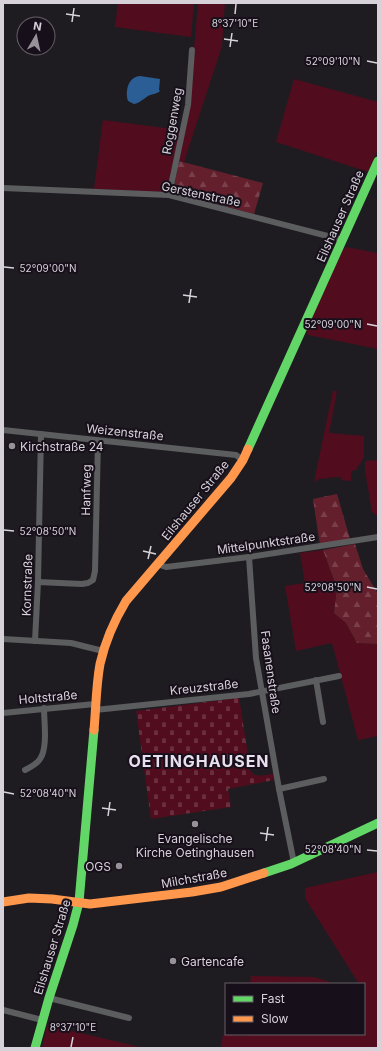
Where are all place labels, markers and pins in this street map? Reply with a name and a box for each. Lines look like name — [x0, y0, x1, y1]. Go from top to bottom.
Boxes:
place label: Kirchstraße 24 — [20, 439, 104, 454]
marker: Kirchstraße 24 — [7, 441, 17, 451]
marker: Evangelische Kirche Oetinghausen — [190, 819, 200, 829]
place label: Evangelische Kirche Oetinghausen — [136, 831, 254, 860]
place label: OGS — [85, 859, 111, 874]
marker: OGS — [114, 861, 124, 871]
place label: Gartencafe — [181, 954, 244, 969]
marker: Gartencafe — [168, 956, 178, 966]

